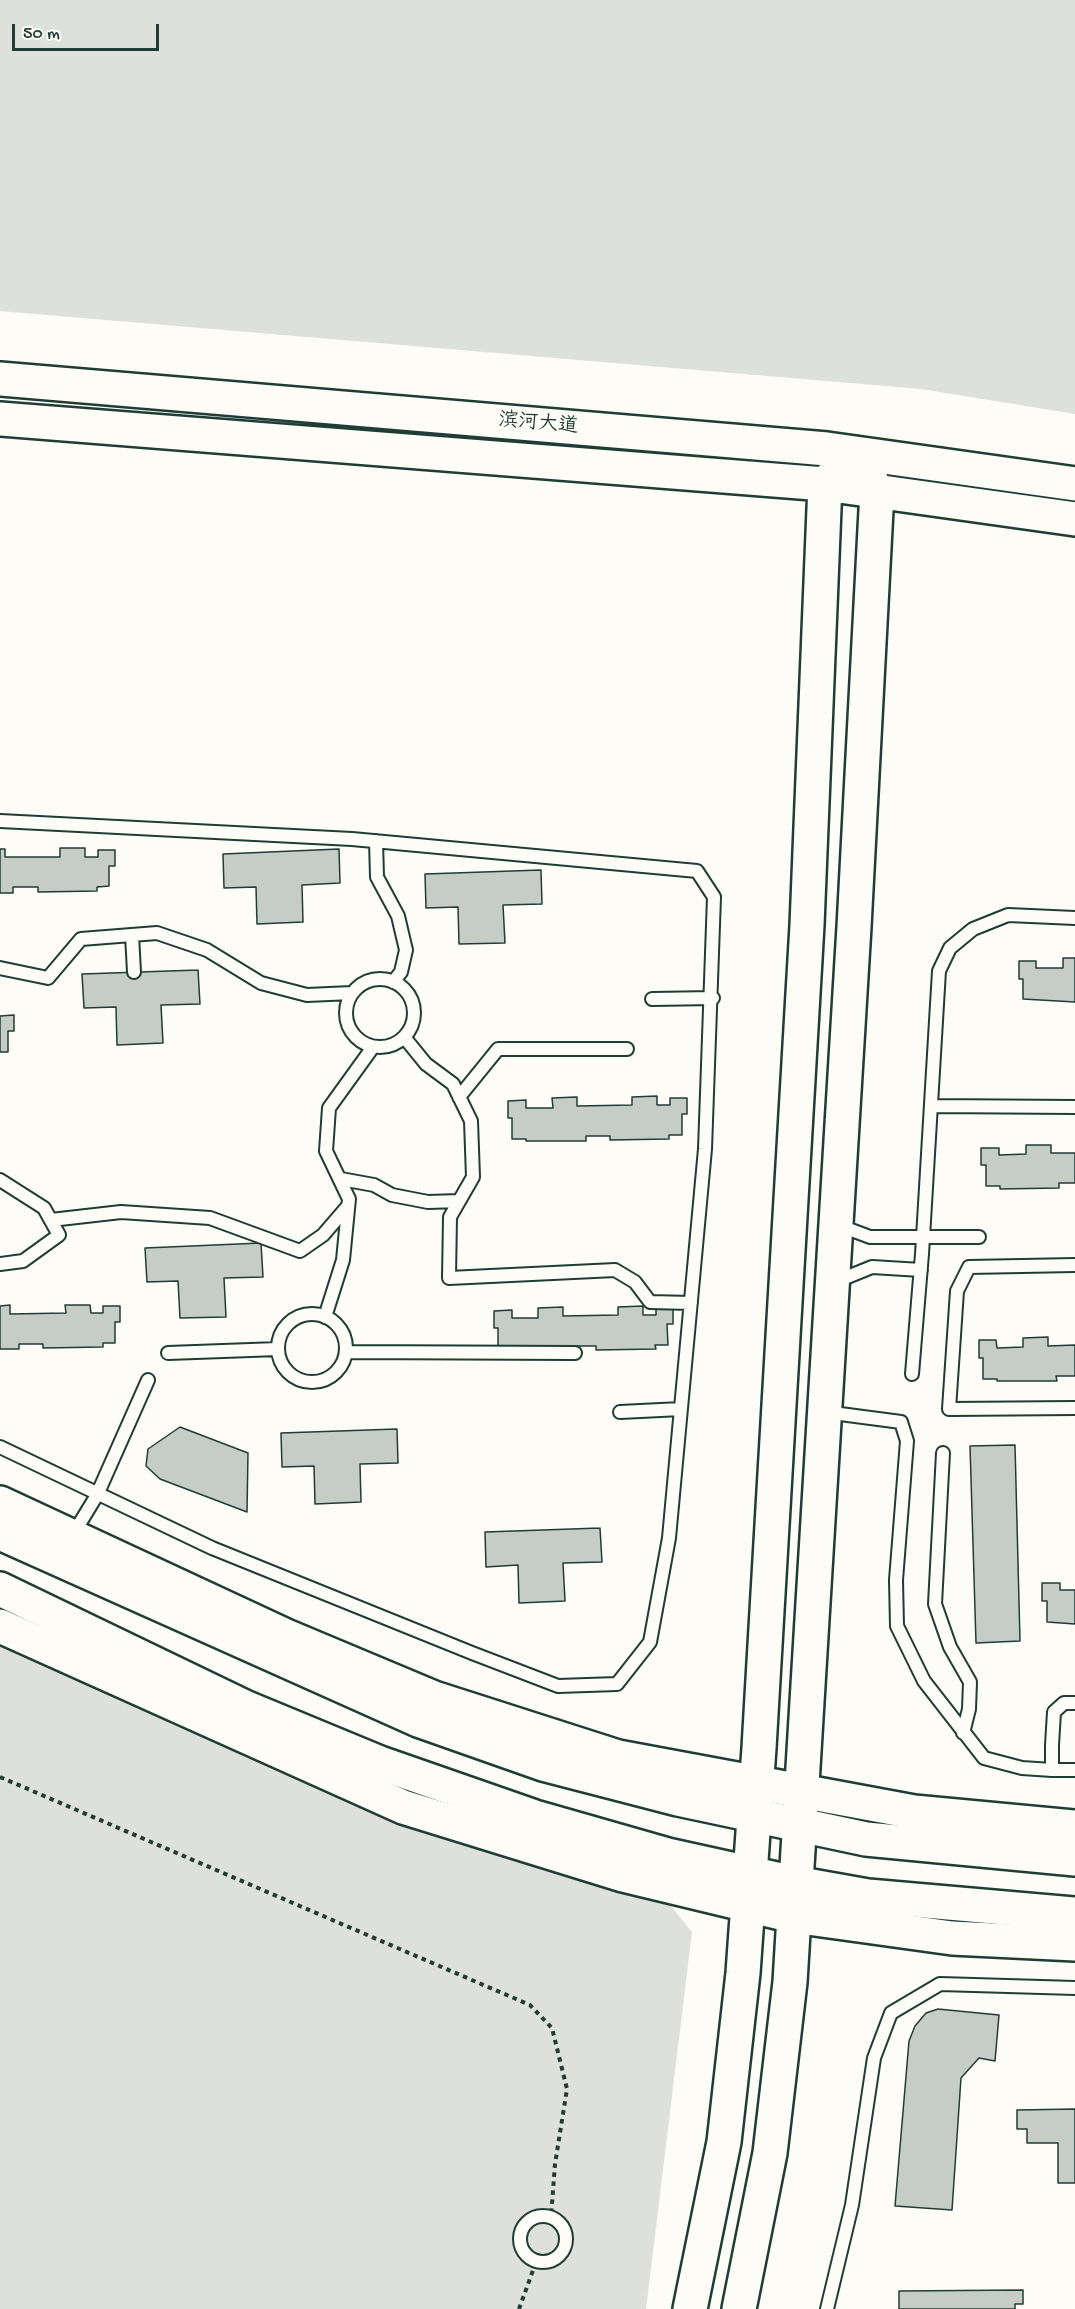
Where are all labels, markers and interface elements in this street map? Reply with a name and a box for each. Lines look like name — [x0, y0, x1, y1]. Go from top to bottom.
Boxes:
scale bar — [15, 12, 162, 50]
text: 50 m — [23, 24, 60, 45]
street label: 滨河大道 — [497, 410, 579, 440]

